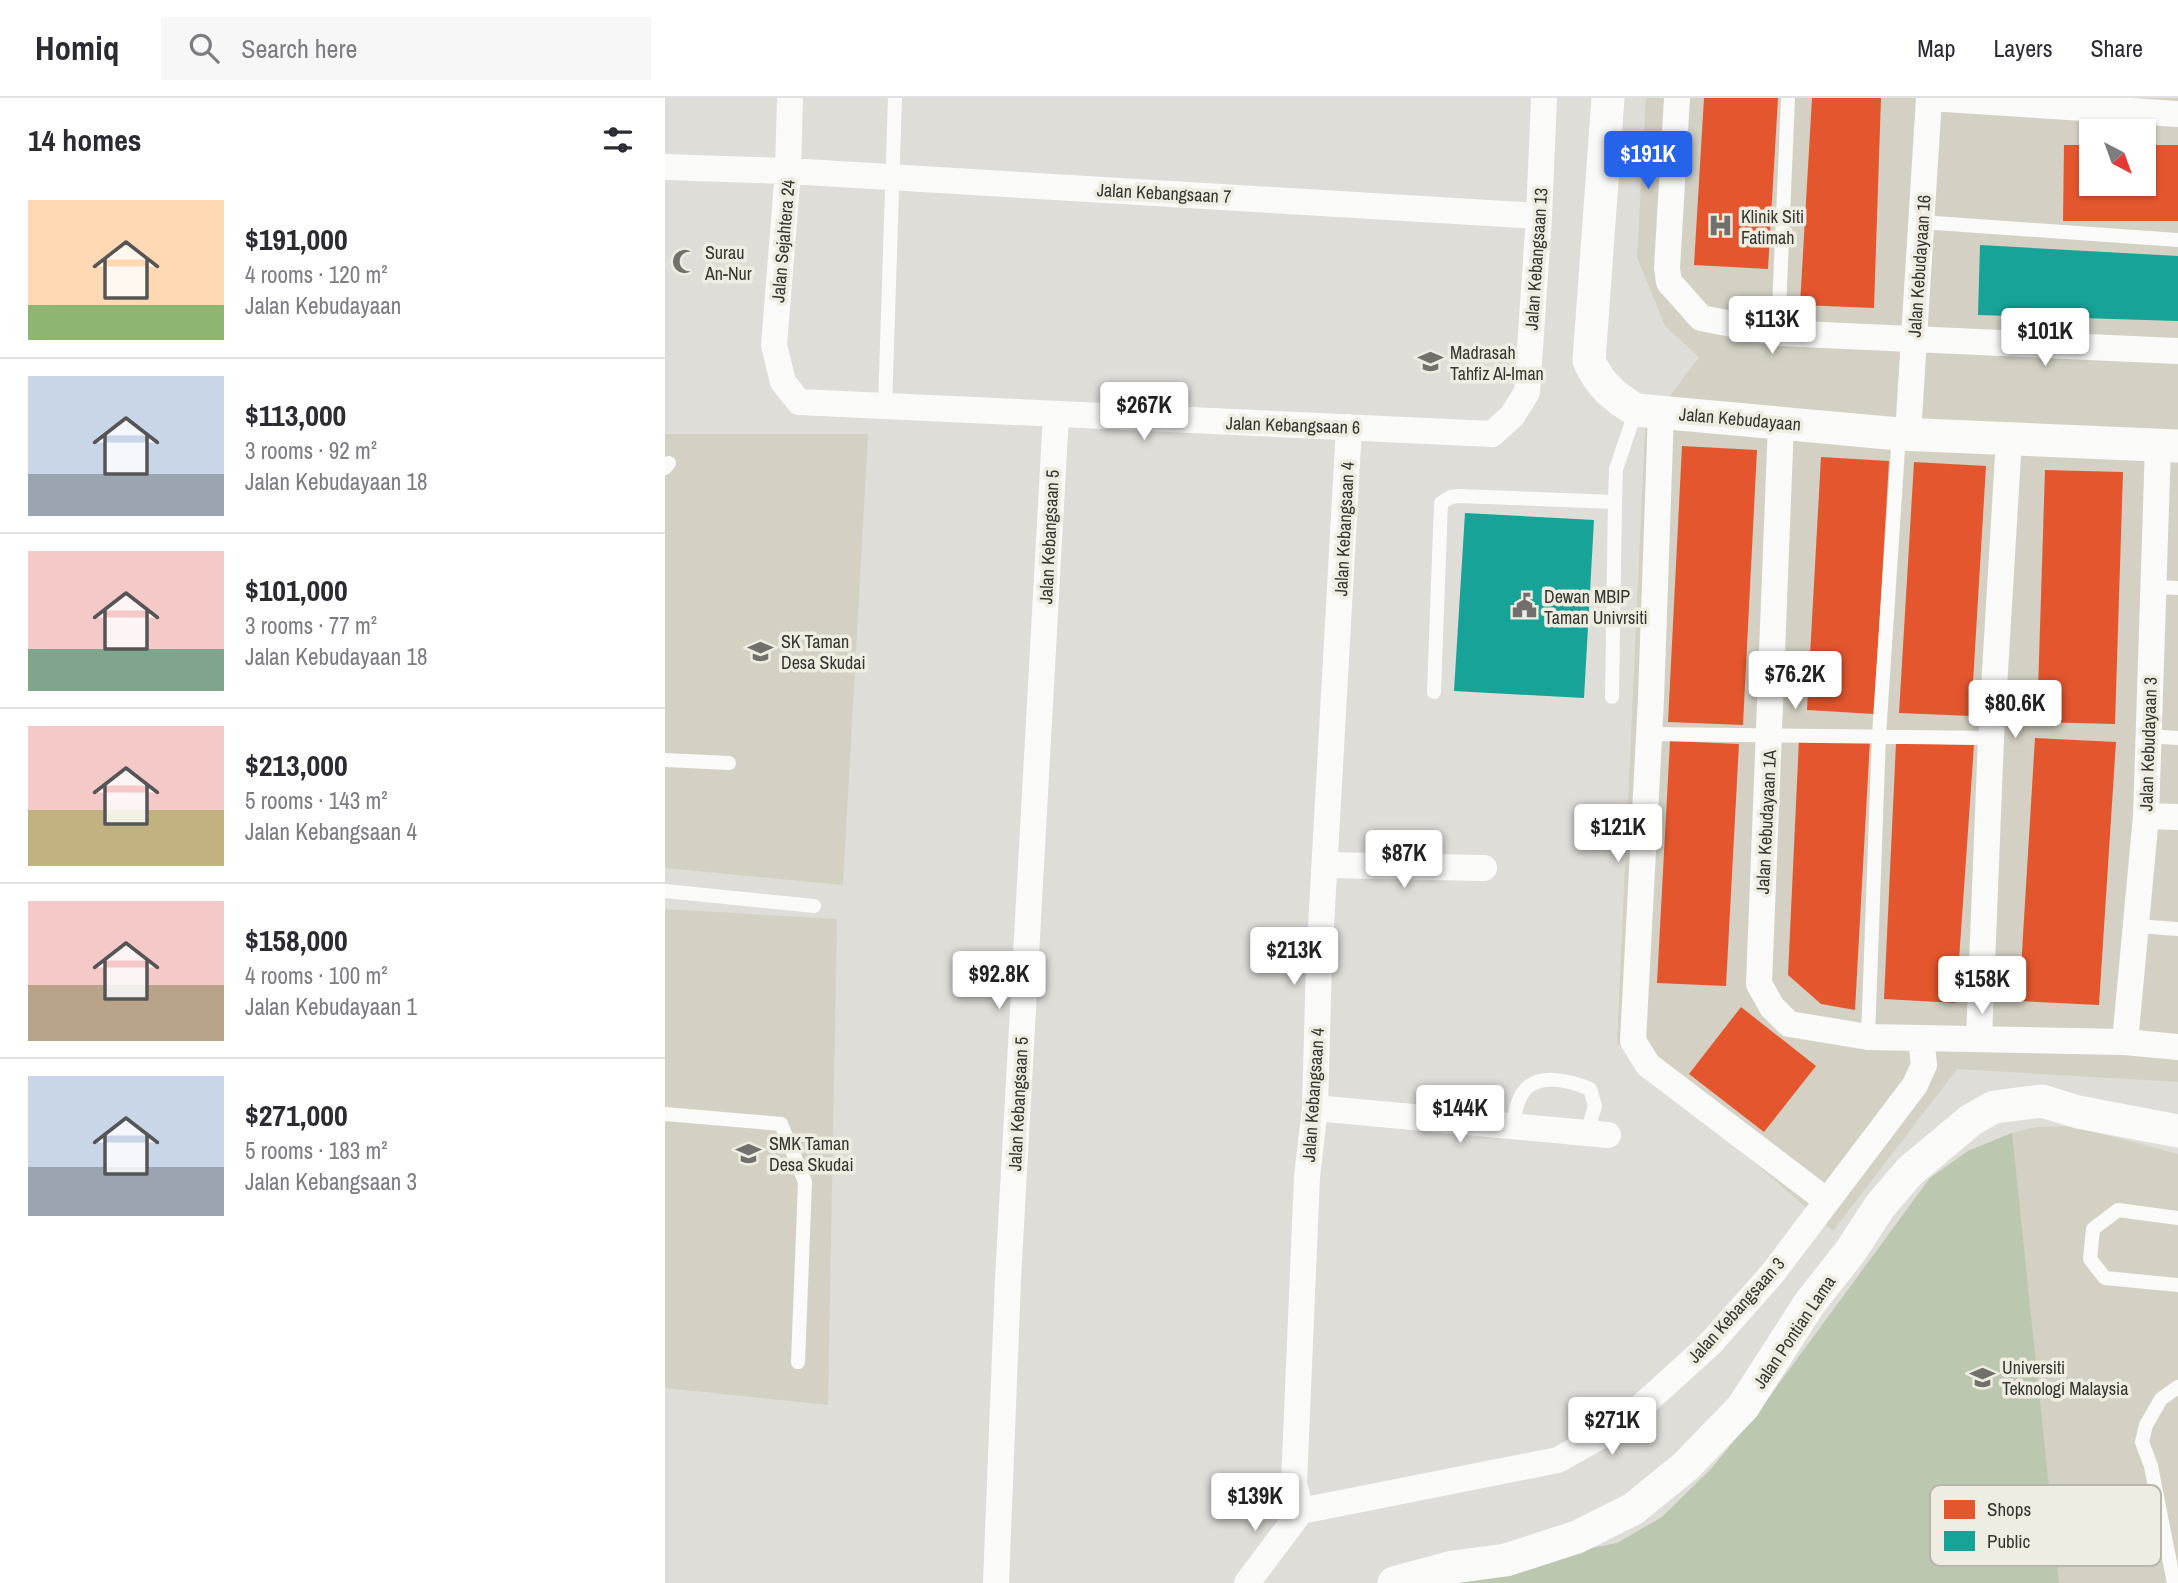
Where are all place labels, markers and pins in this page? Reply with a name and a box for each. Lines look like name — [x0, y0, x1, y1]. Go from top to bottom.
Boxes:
pin: $191K — [1599, 132, 1697, 191]
place label: Klinik Siti Fatimah — [1741, 204, 1804, 250]
hospital icon: Klinik Siti Fatimah — [1707, 212, 1735, 240]
place label: Surau An-Nur — [704, 240, 752, 286]
mosque icon: Surau An-Nur — [671, 248, 699, 276]
pin: $113K — [1723, 296, 1821, 356]
pin: $101K — [1996, 308, 2094, 368]
place label: Madrasah Tahfiz Al-Iman — [1450, 340, 1544, 386]
school or university icon: Madrasah Tahfiz Al-Iman — [1416, 348, 1444, 376]
pin: $267K — [1095, 382, 1193, 442]
place label: Dewan MBIP Taman Univrsiti — [1544, 584, 1648, 630]
public building icon: Dewan MBIP Taman Univrsiti — [1510, 592, 1538, 620]
place label: SK Taman Desa Skudai — [781, 629, 866, 675]
school or university icon: SK Taman Desa Skudai — [747, 637, 775, 665]
pin: $76.2K — [1738, 652, 1852, 711]
pin: $80.6K — [1958, 680, 2072, 740]
pin: $121K — [1569, 804, 1667, 864]
pin: $87K — [1363, 830, 1445, 890]
pin: $213K — [1245, 928, 1343, 987]
pin: $92.8K — [942, 951, 1056, 1011]
pin: $158K — [1933, 956, 2031, 1016]
pin: $144K — [1411, 1086, 1509, 1145]
place label: SMK Taman Desa Skudai — [769, 1131, 854, 1177]
school or university icon: SMK Taman Desa Skudai — [735, 1139, 763, 1167]
place label: Universiti Teknologi Malaysia — [2002, 1355, 2128, 1401]
school or university icon: Universiti Teknologi Malaysia — [1968, 1363, 1996, 1391]
pin: $271K — [1563, 1398, 1661, 1457]
pin: $139K — [1206, 1474, 1304, 1533]

